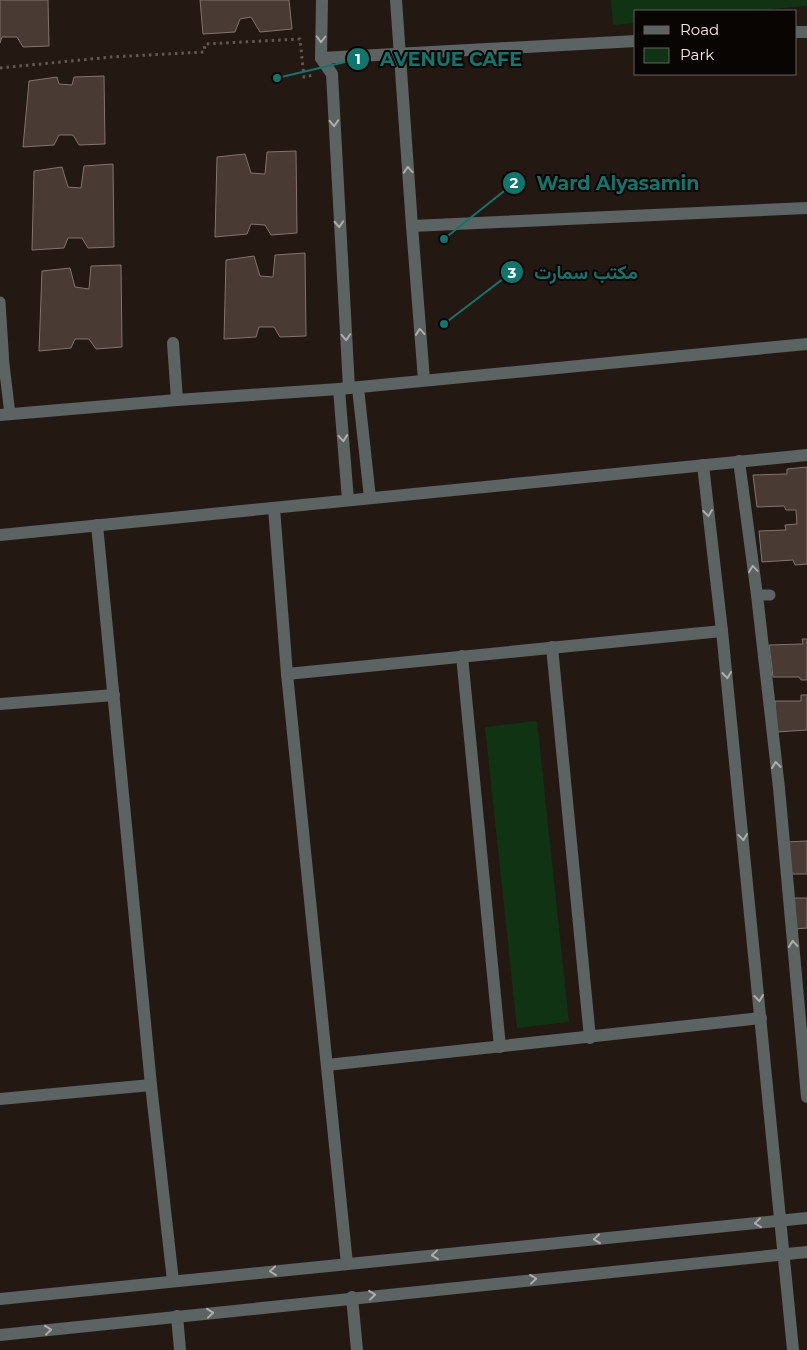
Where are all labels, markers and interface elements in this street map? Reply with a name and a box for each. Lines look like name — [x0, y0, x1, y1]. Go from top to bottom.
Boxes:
legend — [634, 10, 797, 75]
text: Road — [680, 20, 719, 39]
one-way arrow — [316, 35, 326, 43]
callout: AVENUE CAFE — [345, 42, 532, 76]
text: Park — [680, 45, 714, 64]
text: AVENUE CAFE — [379, 48, 522, 71]
text: 1 — [355, 49, 361, 68]
one-way arrow — [329, 119, 340, 127]
one-way arrow — [403, 166, 414, 174]
callout: Ward Alyasamin — [501, 166, 709, 200]
text: Ward Alyasamin — [537, 172, 699, 195]
text: 2 — [510, 173, 519, 192]
one-way arrow — [334, 220, 345, 228]
callout: مكتب سمارت — [499, 255, 648, 289]
text: مكتب سمارت — [534, 261, 638, 285]
text: 3 — [507, 263, 517, 282]
one-way arrow — [415, 328, 426, 336]
one-way arrow — [340, 333, 351, 341]
one-way arrow — [337, 434, 348, 442]
one-way arrow — [702, 510, 713, 518]
one-way arrow — [748, 564, 759, 572]
one-way arrow — [721, 671, 732, 679]
one-way arrow — [771, 761, 782, 769]
one-way arrow — [737, 833, 748, 841]
one-way arrow — [788, 940, 799, 948]
one-way arrow — [753, 995, 764, 1003]
one-way arrow — [754, 1217, 762, 1228]
one-way arrow — [593, 1233, 601, 1244]
one-way arrow — [431, 1249, 439, 1260]
one-way arrow — [269, 1265, 277, 1276]
one-way arrow — [530, 1274, 538, 1285]
one-way arrow — [368, 1290, 376, 1301]
one-way arrow — [206, 1308, 214, 1319]
one-way arrow — [45, 1325, 53, 1336]

